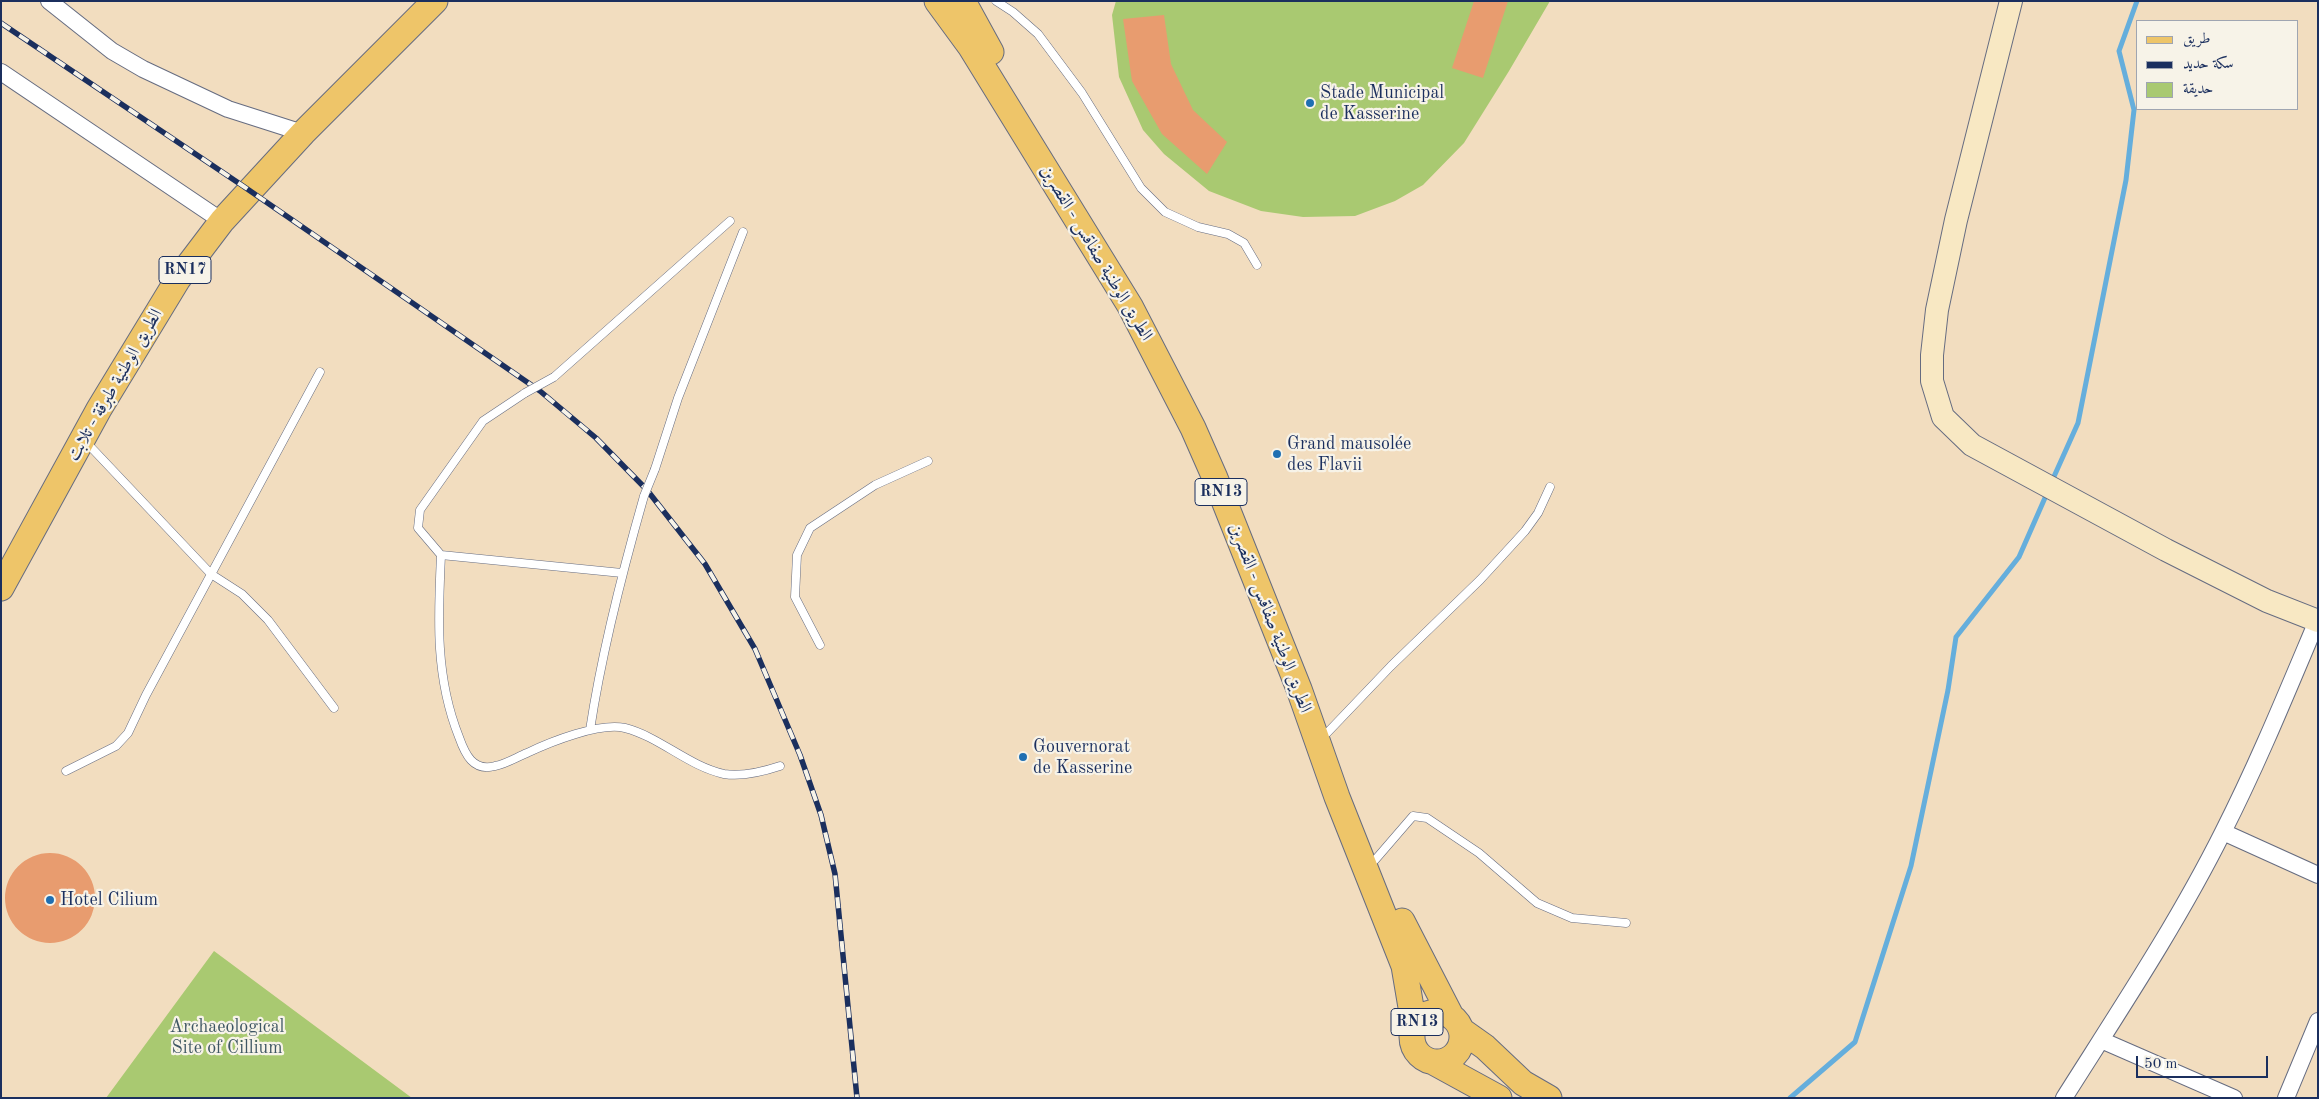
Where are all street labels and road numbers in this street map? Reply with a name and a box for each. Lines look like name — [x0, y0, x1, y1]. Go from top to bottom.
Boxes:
street label: الطريق الوطنية صفاقس - القصرين — [1035, 161, 1157, 345]
road number: RN17 — [159, 256, 211, 284]
street label: الطريق الوطنية طبرقة - تلابت — [63, 305, 167, 465]
road number: RN13 — [1195, 478, 1247, 506]
street label: الطريق الوطنية صفاقس - القصرين — [1224, 520, 1316, 716]
road number: RN13 — [1391, 1009, 1443, 1036]

